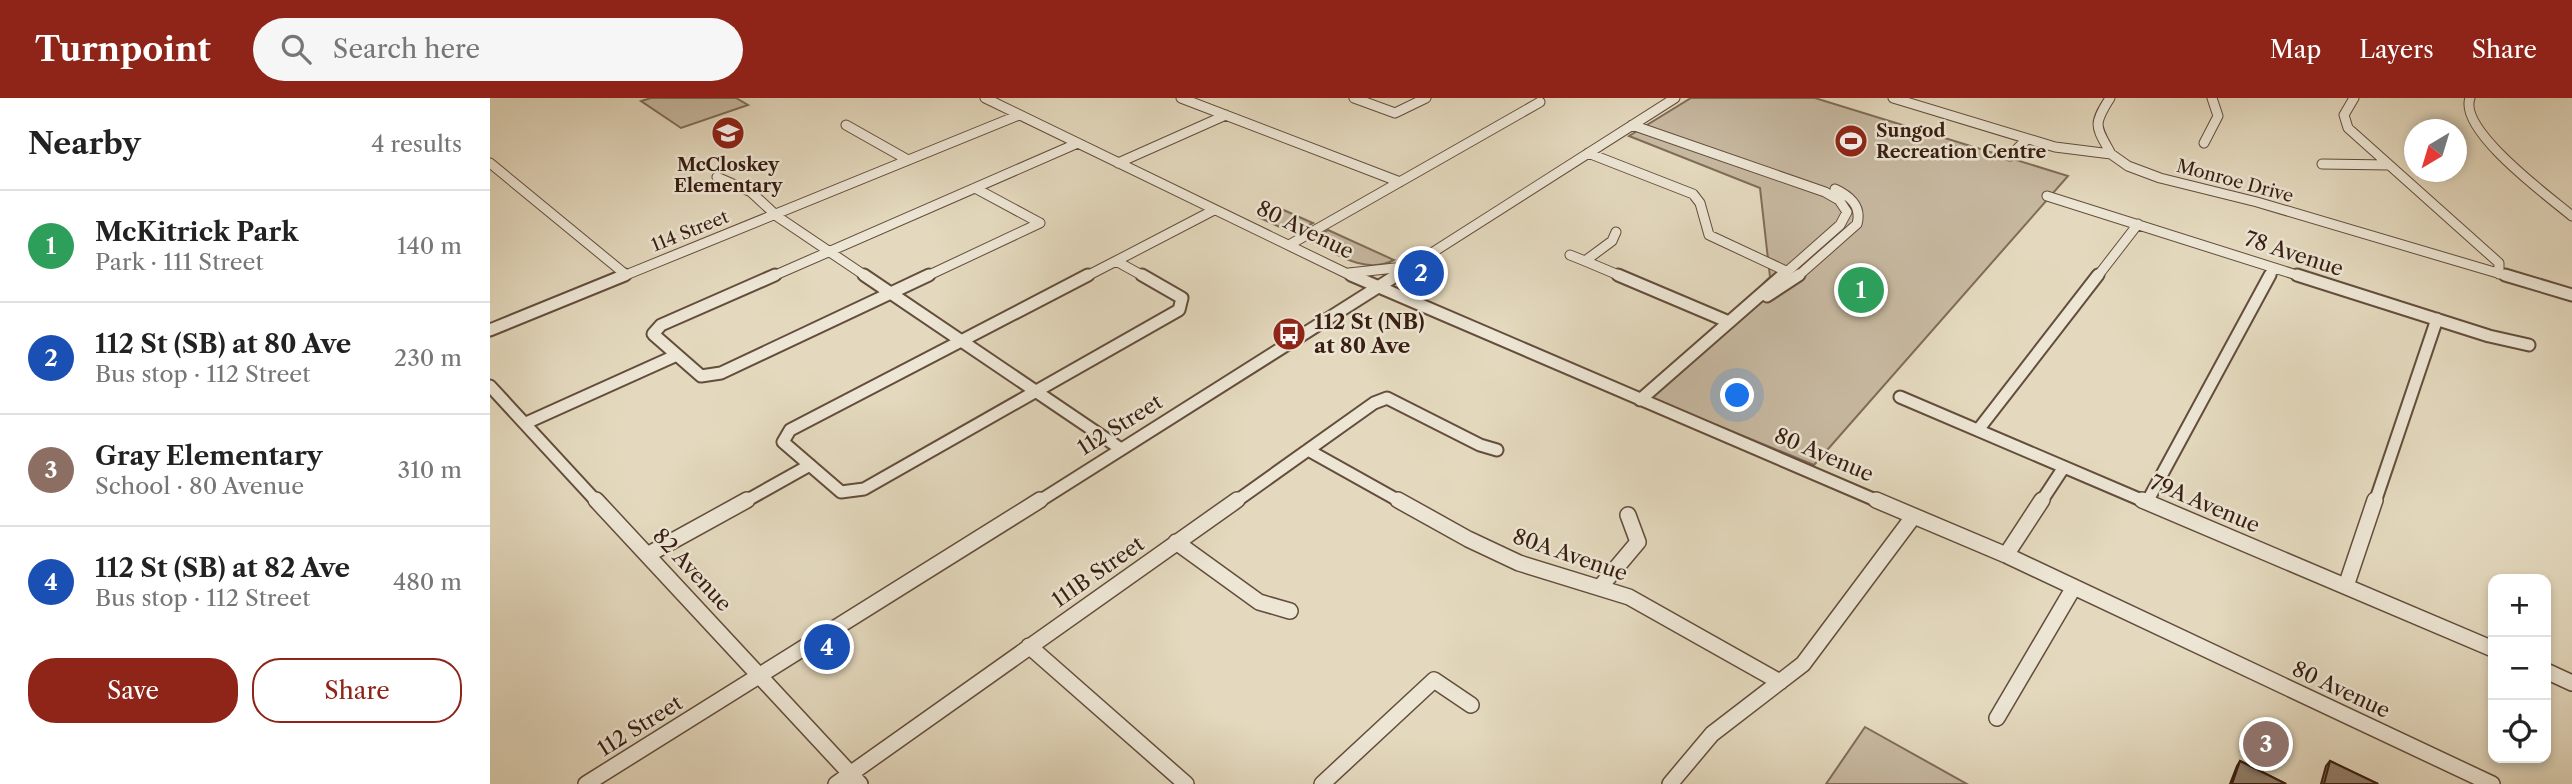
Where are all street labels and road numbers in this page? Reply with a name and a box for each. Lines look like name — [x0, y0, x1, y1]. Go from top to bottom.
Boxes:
street label: Monroe Drive — [2174, 155, 2296, 207]
street label: 80 Avenue — [1252, 195, 1358, 264]
street label: 114 Street — [648, 205, 732, 256]
street label: 78 Avenue — [2242, 226, 2347, 281]
street label: 112 Street — [1073, 389, 1167, 460]
street label: 80 Avenue — [1771, 422, 1877, 487]
street label: 79A Avenue — [2147, 469, 2264, 538]
street label: 82 Avenue — [648, 523, 737, 616]
street label: 80A Avenue — [1510, 523, 1631, 586]
street label: 111B Street — [1047, 531, 1149, 612]
street label: 80 Avenue — [2288, 656, 2394, 723]
street label: 112 Street — [593, 690, 687, 761]

